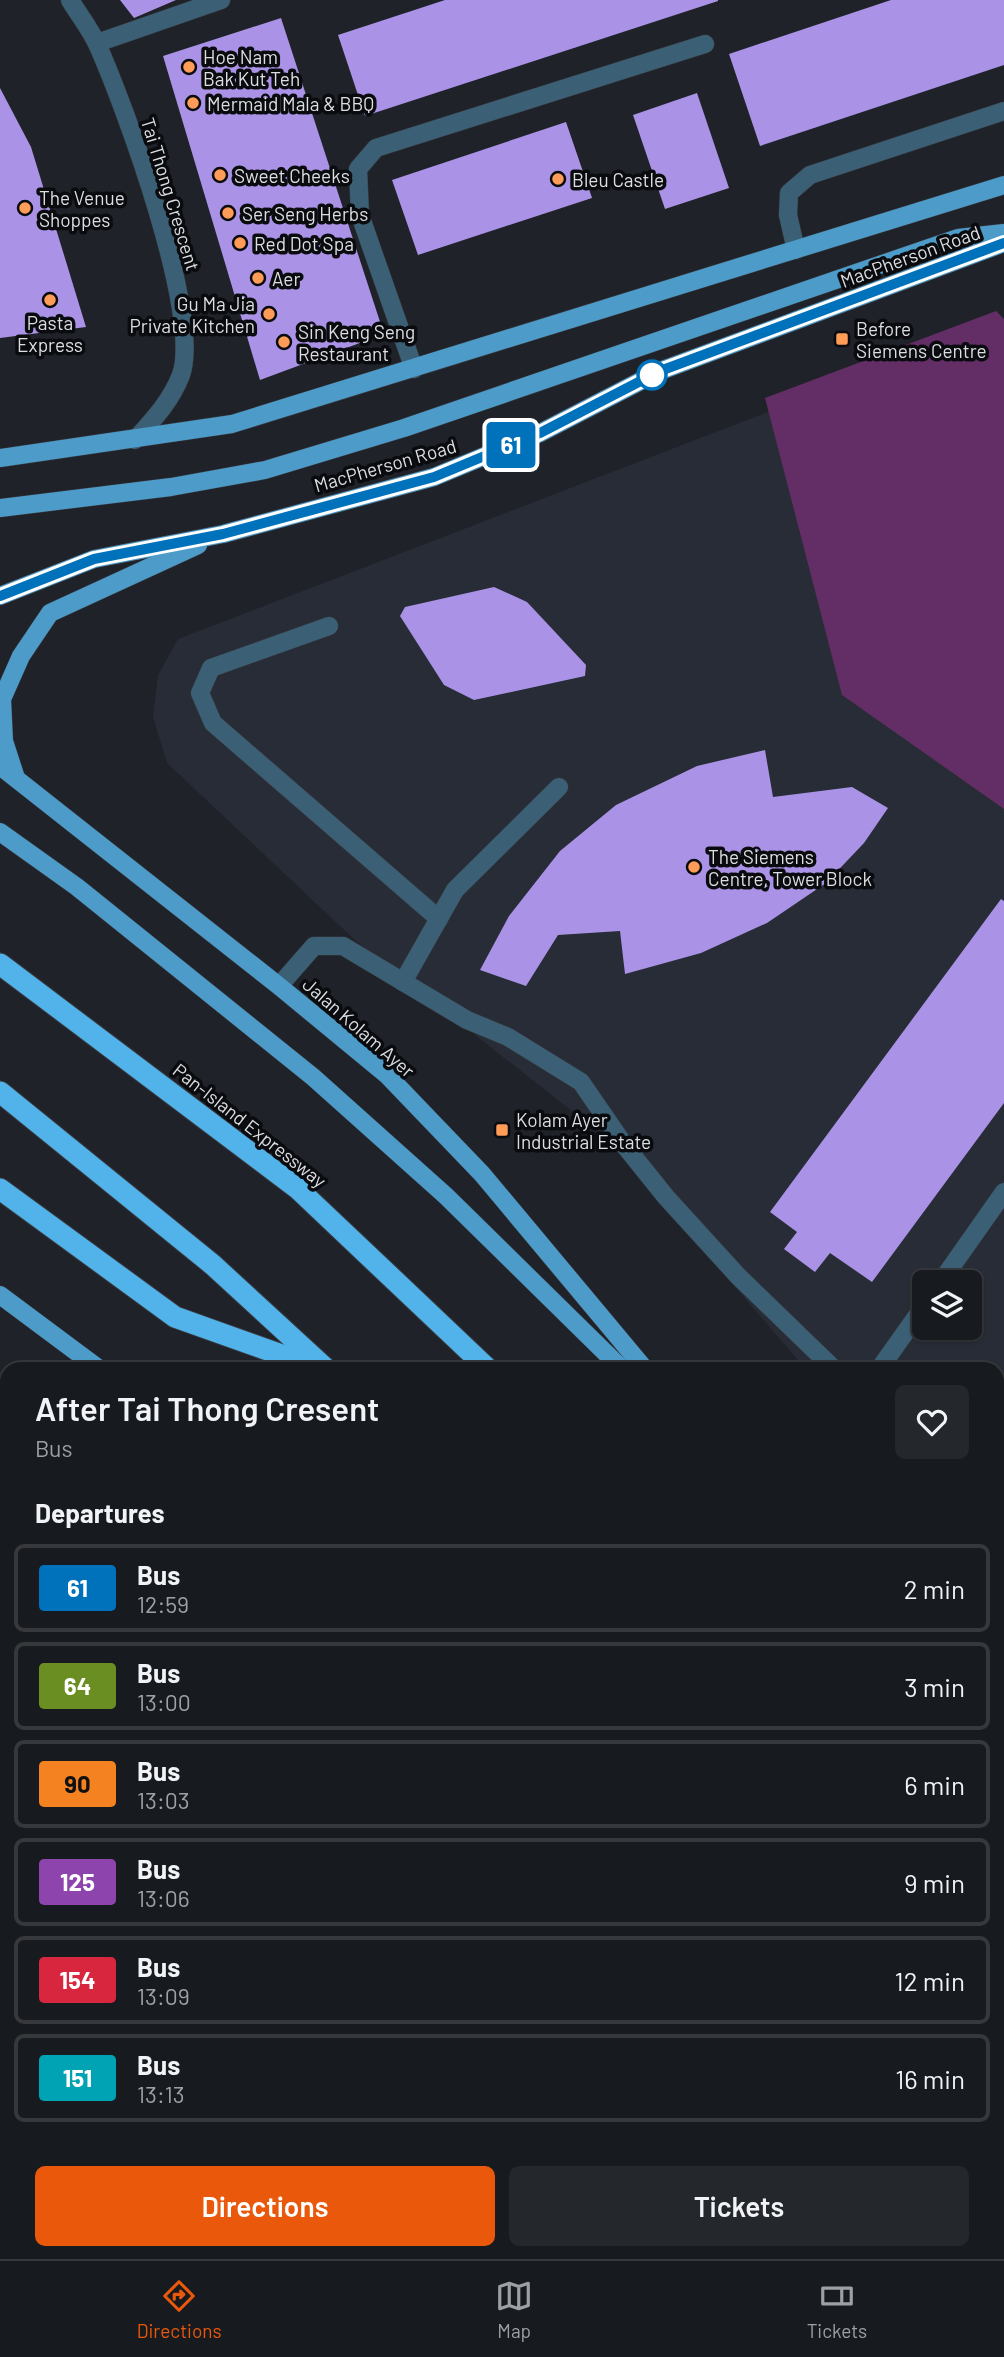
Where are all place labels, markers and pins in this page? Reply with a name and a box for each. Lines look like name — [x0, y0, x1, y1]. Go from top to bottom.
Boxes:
place label: Hoe Nam Bak Kut Teh — [203, 45, 300, 90]
marker: Hoe Nam Bak Kut Teh — [181, 59, 197, 75]
place label: Mermaid Mala & BBQ — [207, 92, 374, 115]
marker: Mermaid Mala & BBQ — [185, 95, 201, 111]
place label: Sweet Cheeks — [234, 164, 350, 187]
marker: Sweet Cheeks — [212, 167, 228, 183]
place label: Bleu Castle — [572, 168, 664, 191]
marker: Bleu Castle — [550, 171, 566, 187]
place label: The Venue Shoppes — [39, 186, 125, 231]
marker: The Venue Shoppes — [17, 200, 33, 216]
place label: Ser Seng Herbs — [242, 202, 368, 225]
marker: Ser Seng Herbs — [220, 205, 236, 221]
place label: Red Dot Spa — [254, 232, 354, 255]
marker: Red Dot Spa — [232, 235, 248, 251]
place label: Aer — [272, 267, 300, 290]
marker: Aer — [250, 270, 266, 286]
marker: Pasta Express — [42, 292, 58, 308]
place label: Gu Ma Jia Private Kitchen — [130, 292, 255, 337]
marker: Gu Ma Jia Private Kitchen — [261, 306, 277, 322]
place label: Pasta Express — [17, 311, 83, 356]
place label: Before Siemens Centre — [856, 317, 987, 362]
place label: Sin Keng Seng Restaurant — [298, 320, 415, 365]
marker: Before Siemens Centre — [834, 331, 850, 347]
marker: Sin Keng Seng Restaurant — [276, 334, 292, 350]
unlabelled marker — [637, 360, 667, 390]
place label: The Siemens Centre, Tower Block — [708, 845, 872, 890]
marker: The Siemens Centre, Tower Block — [686, 859, 702, 875]
place label: Kolam Ayer Industrial Estate — [516, 1108, 651, 1153]
marker: Kolam Ayer Industrial Estate — [494, 1122, 510, 1138]

